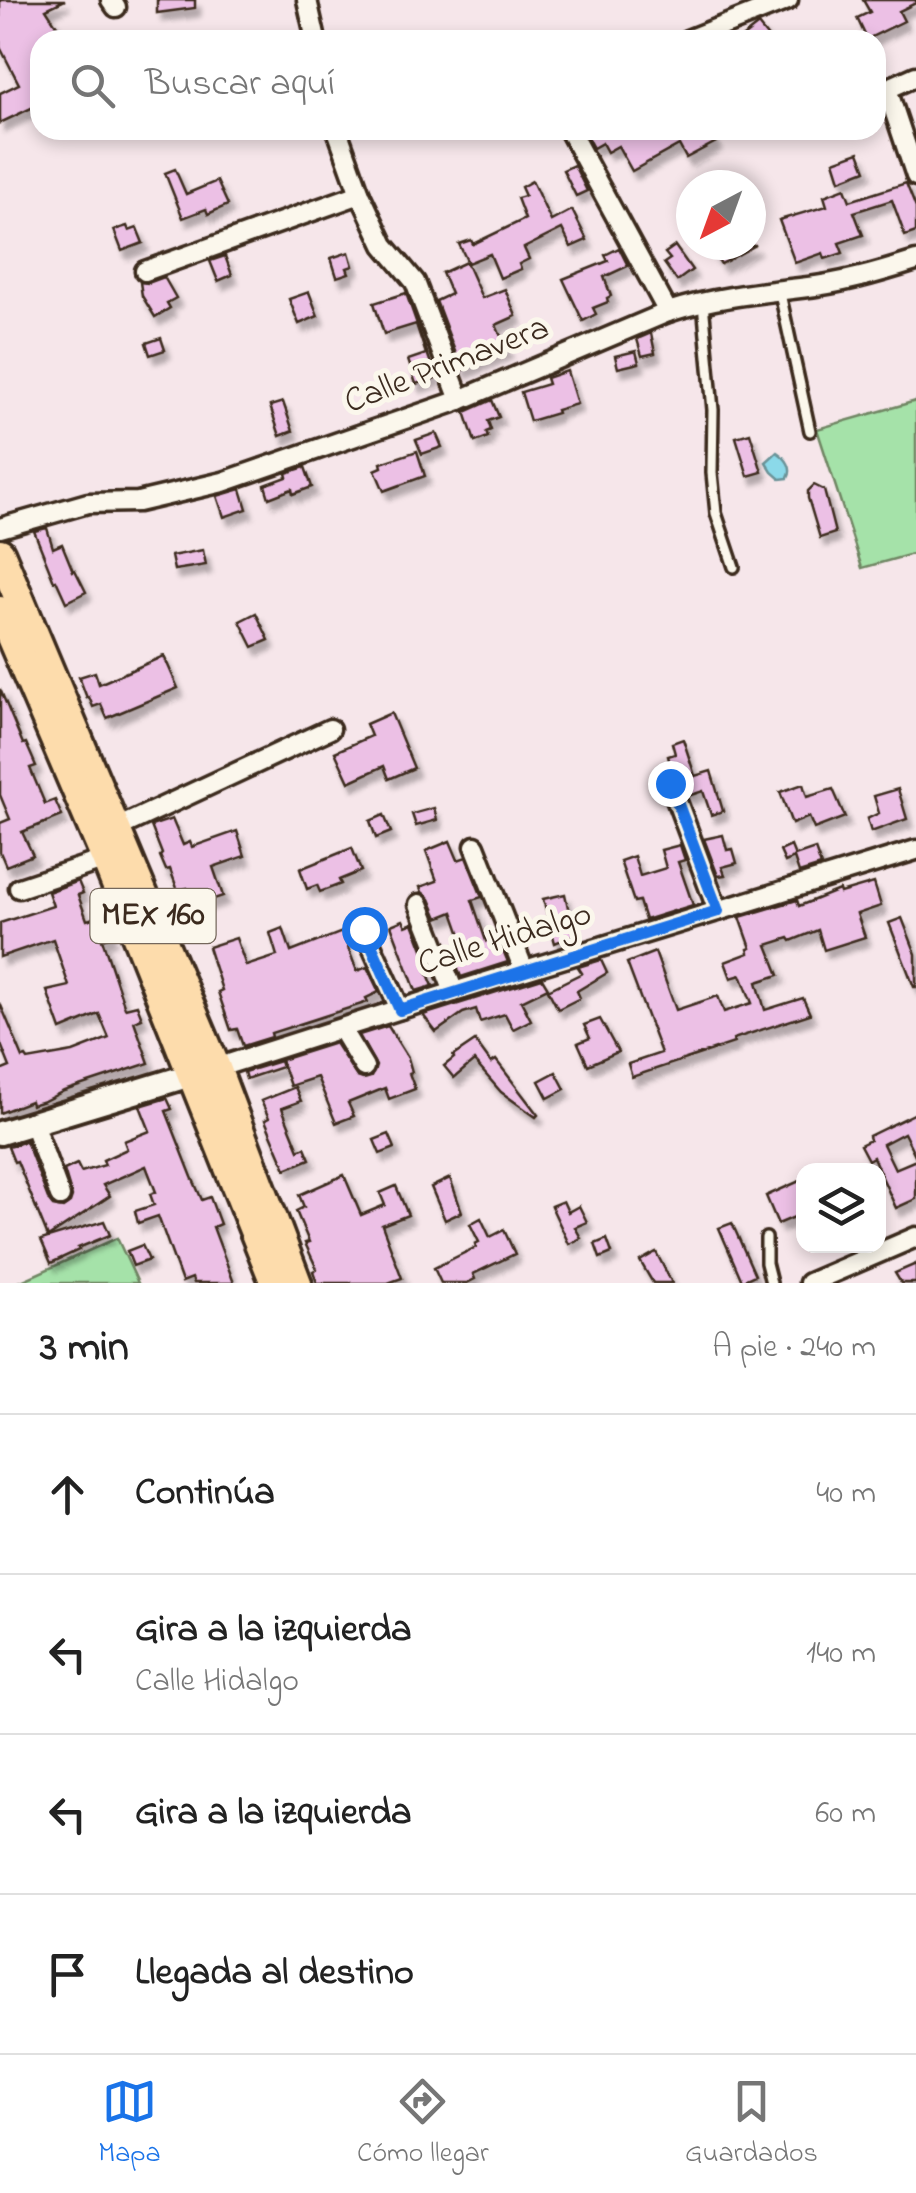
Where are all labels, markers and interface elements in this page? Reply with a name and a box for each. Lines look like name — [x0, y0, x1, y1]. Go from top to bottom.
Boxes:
search box — [30, 30, 886, 140]
text: Buscar aquí — [145, 57, 335, 113]
icon: search — [65, 58, 120, 113]
north arrow — [676, 170, 766, 260]
street label: Calle Primavera — [337, 304, 557, 428]
route end — [648, 761, 694, 807]
road number: MEX 160 — [90, 889, 216, 943]
street label: Calle Hidalgo — [412, 889, 598, 991]
route start — [342, 907, 388, 953]
map controls — [796, 1163, 886, 1253]
button: layers — [796, 1163, 886, 1253]
text: 3 min — [40, 1318, 129, 1379]
text: A pie · 240 m — [712, 1325, 876, 1372]
text: Continúa — [135, 1466, 275, 1522]
icon: ahead — [40, 1467, 95, 1522]
text: 40 m — [816, 1471, 876, 1518]
text: Gira a la izquierda — [135, 1603, 412, 1659]
icon: left — [40, 1627, 95, 1682]
text: 140 m — [806, 1631, 876, 1678]
text: Calle Hidalgo — [135, 1659, 299, 1706]
text: Gira a la izquierda — [135, 1786, 412, 1842]
icon: left — [40, 1787, 95, 1842]
text: 60 m — [815, 1791, 876, 1838]
text: Llegada al destino — [135, 1946, 414, 2002]
icon: arrive — [40, 1947, 95, 2002]
tab: Mapa — [98, 2074, 161, 2175]
tab: Cómo llegar — [357, 2074, 489, 2175]
tab: Guardados — [685, 2074, 818, 2175]

